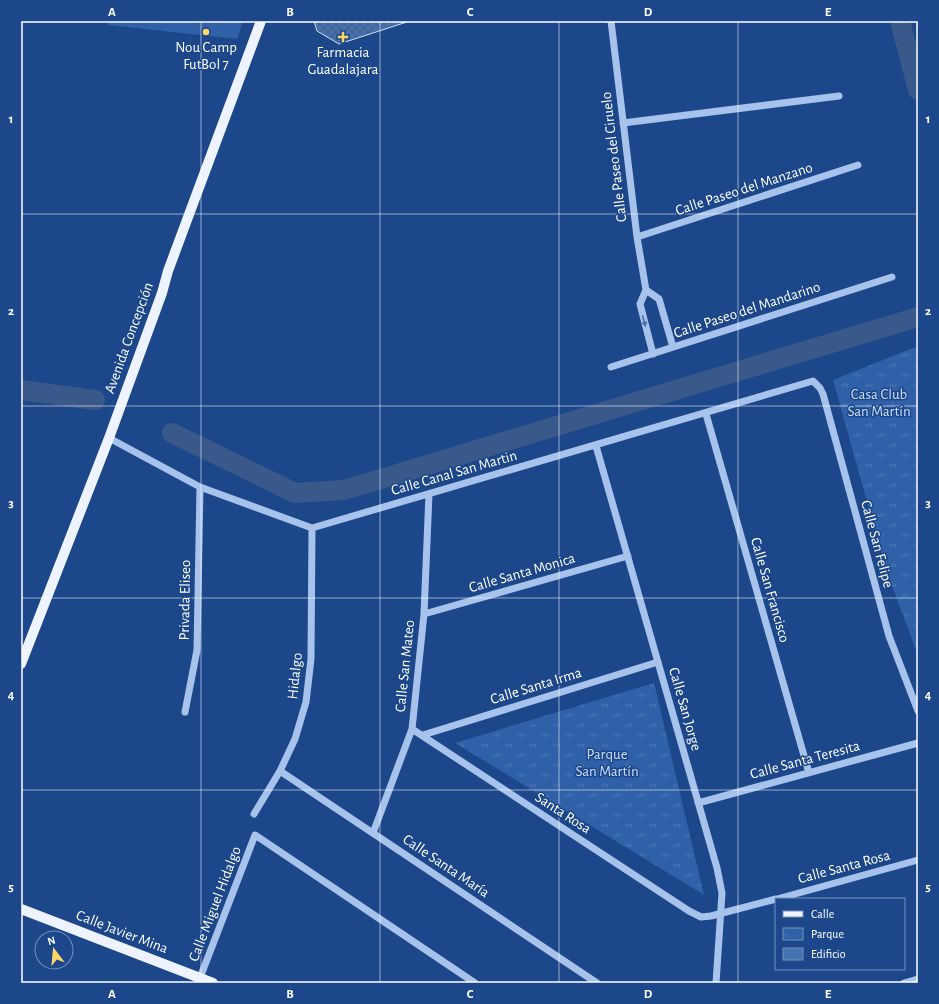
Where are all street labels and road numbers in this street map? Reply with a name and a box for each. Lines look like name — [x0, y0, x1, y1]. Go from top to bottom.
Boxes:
street label: Calle Paseo del Ciruelo — [599, 91, 629, 223]
street label: Calle Paseo del Manzano — [674, 160, 814, 218]
street label: Calle Paseo del Mandarino — [672, 279, 822, 341]
street label: Avenida Concepción — [102, 280, 156, 396]
street label: Calle Canal San Martin — [389, 448, 519, 498]
street label: Calle San Felipe — [858, 499, 896, 590]
street label: Calle San Francisco — [748, 536, 792, 644]
street label: Calle Santa Monica — [467, 551, 577, 595]
street label: Privada Eliseo — [177, 560, 193, 640]
street label: Calle San Mateo — [393, 619, 417, 713]
street label: Hidalgo — [285, 652, 305, 700]
street label: Calle Santa Irma — [489, 665, 584, 707]
street label: Calle San Jorge — [666, 666, 704, 752]
street label: Calle Santa Teresita — [749, 738, 862, 782]
street label: Santa Rosa — [532, 790, 594, 837]
street label: Calle Santa María — [400, 832, 492, 900]
street label: Calle Miguel Hidalgo — [186, 844, 244, 964]
street label: Calle Santa Rosa — [796, 847, 892, 886]
street label: Calle Javier Mina — [74, 908, 170, 956]

